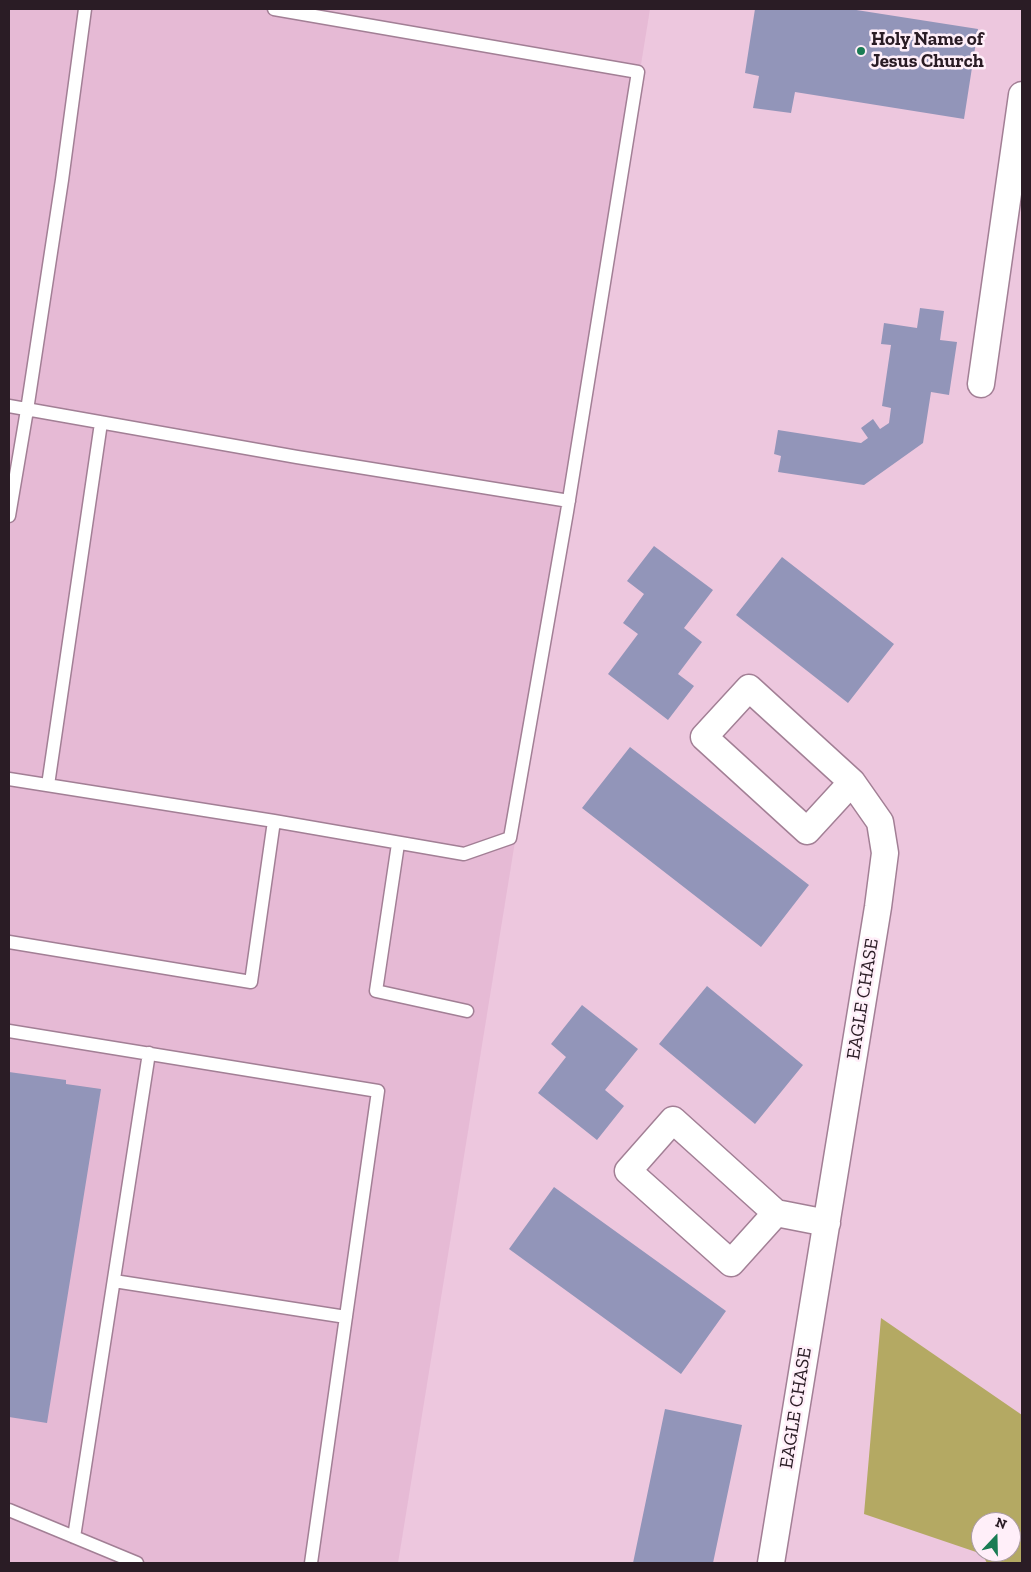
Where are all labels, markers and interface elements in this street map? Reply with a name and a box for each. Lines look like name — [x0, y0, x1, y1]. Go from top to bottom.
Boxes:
place label: Holy Name of Jesus Church — [871, 29, 984, 73]
marker: Holy Name of Jesus Church — [855, 45, 867, 57]
street label: EAGLE CHASE — [842, 937, 884, 1061]
street label: EAGLE CHASE — [775, 1346, 817, 1470]
north arrow — [971, 1512, 1021, 1562]
text: N — [993, 1514, 1009, 1533]

